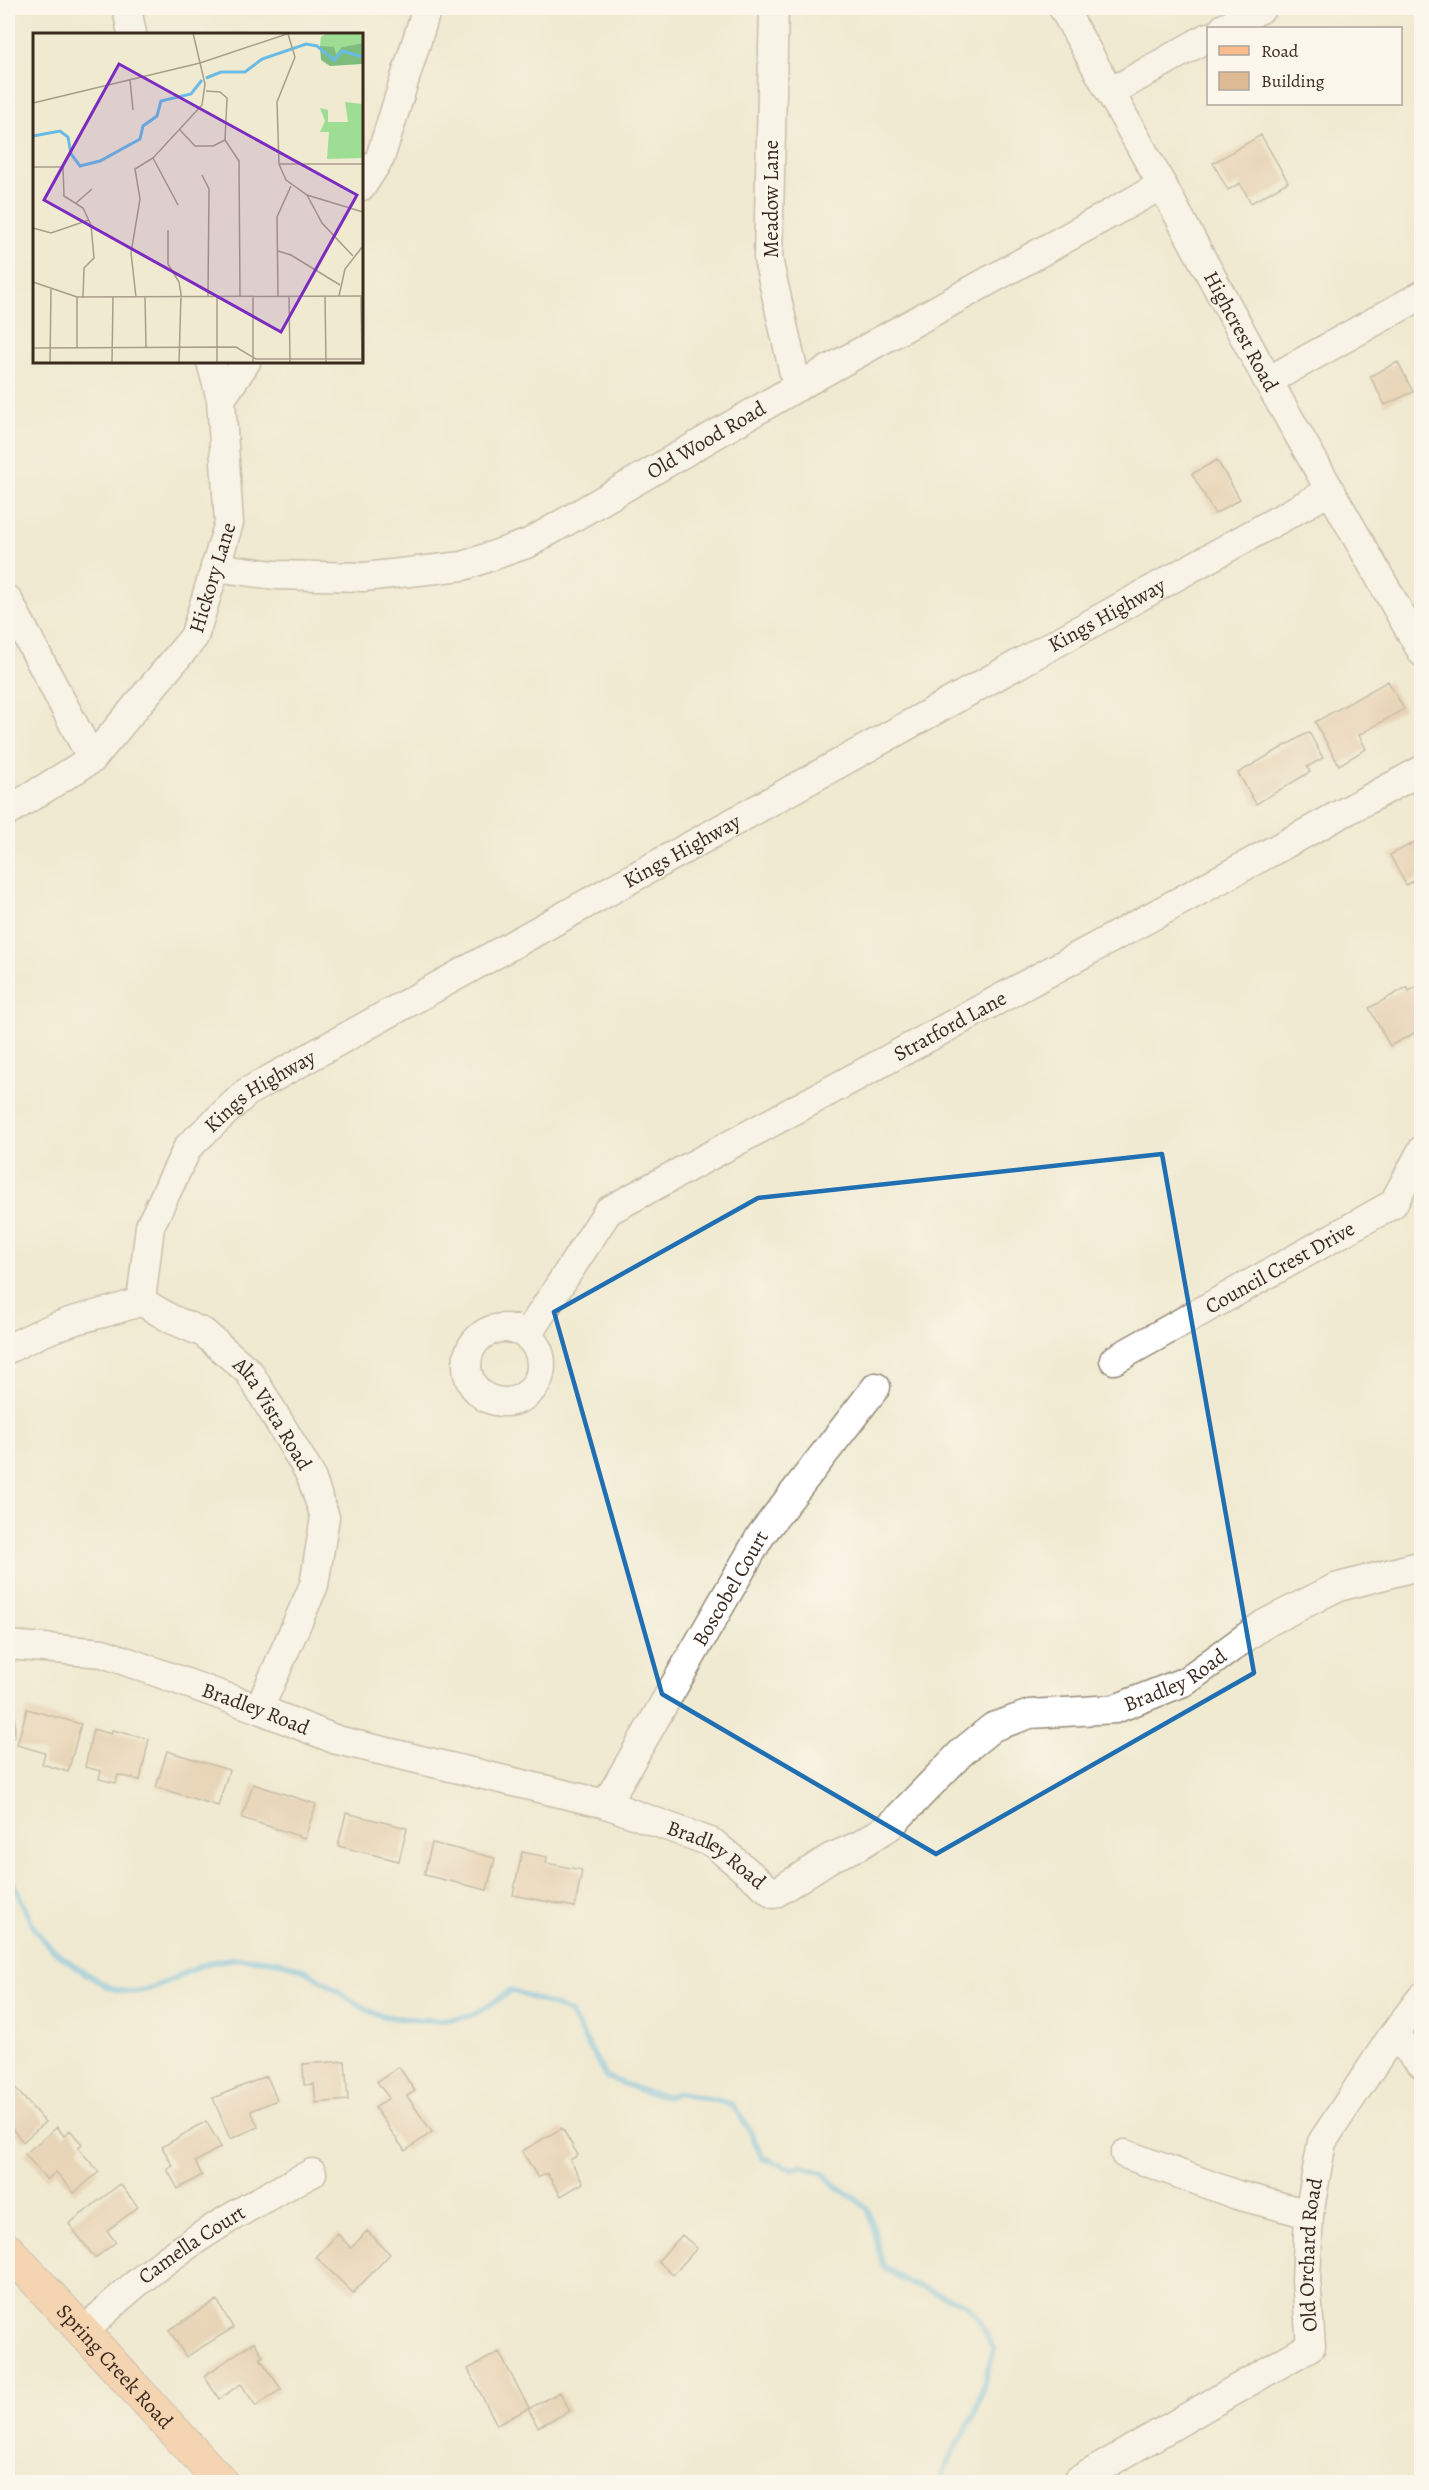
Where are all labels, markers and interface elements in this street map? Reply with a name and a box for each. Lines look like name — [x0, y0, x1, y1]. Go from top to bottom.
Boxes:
legend — [1207, 27, 1402, 105]
inset map — [33, 33, 363, 363]
text: Road — [1261, 39, 1299, 63]
text: Building — [1261, 69, 1325, 93]
street label: Meadow Lane — [757, 140, 785, 258]
street label: Highcrest Road — [1197, 266, 1285, 397]
street label: Old Wood Road — [641, 394, 771, 486]
street label: Hickory Lane — [182, 519, 242, 636]
street label: Kings Highway — [1043, 571, 1171, 659]
street label: Kings Highway — [618, 807, 746, 895]
street label: Stratford Lane — [889, 984, 1011, 1068]
street label: Kings Highway — [198, 1043, 321, 1139]
street label: Council Crest Drive — [1200, 1214, 1360, 1320]
street label: Alta Vista Road — [226, 1350, 319, 1476]
street label: Boscobel Court — [686, 1525, 775, 1651]
street label: Bradley Road — [1119, 1641, 1233, 1718]
street label: Bradley Road — [198, 1676, 315, 1742]
street label: Bradley Road — [663, 1813, 773, 1896]
street label: Old Orchard Road — [1292, 2175, 1329, 2333]
street label: Camella Court — [132, 2198, 250, 2291]
street label: Spring Creek Road — [50, 2298, 180, 2435]

